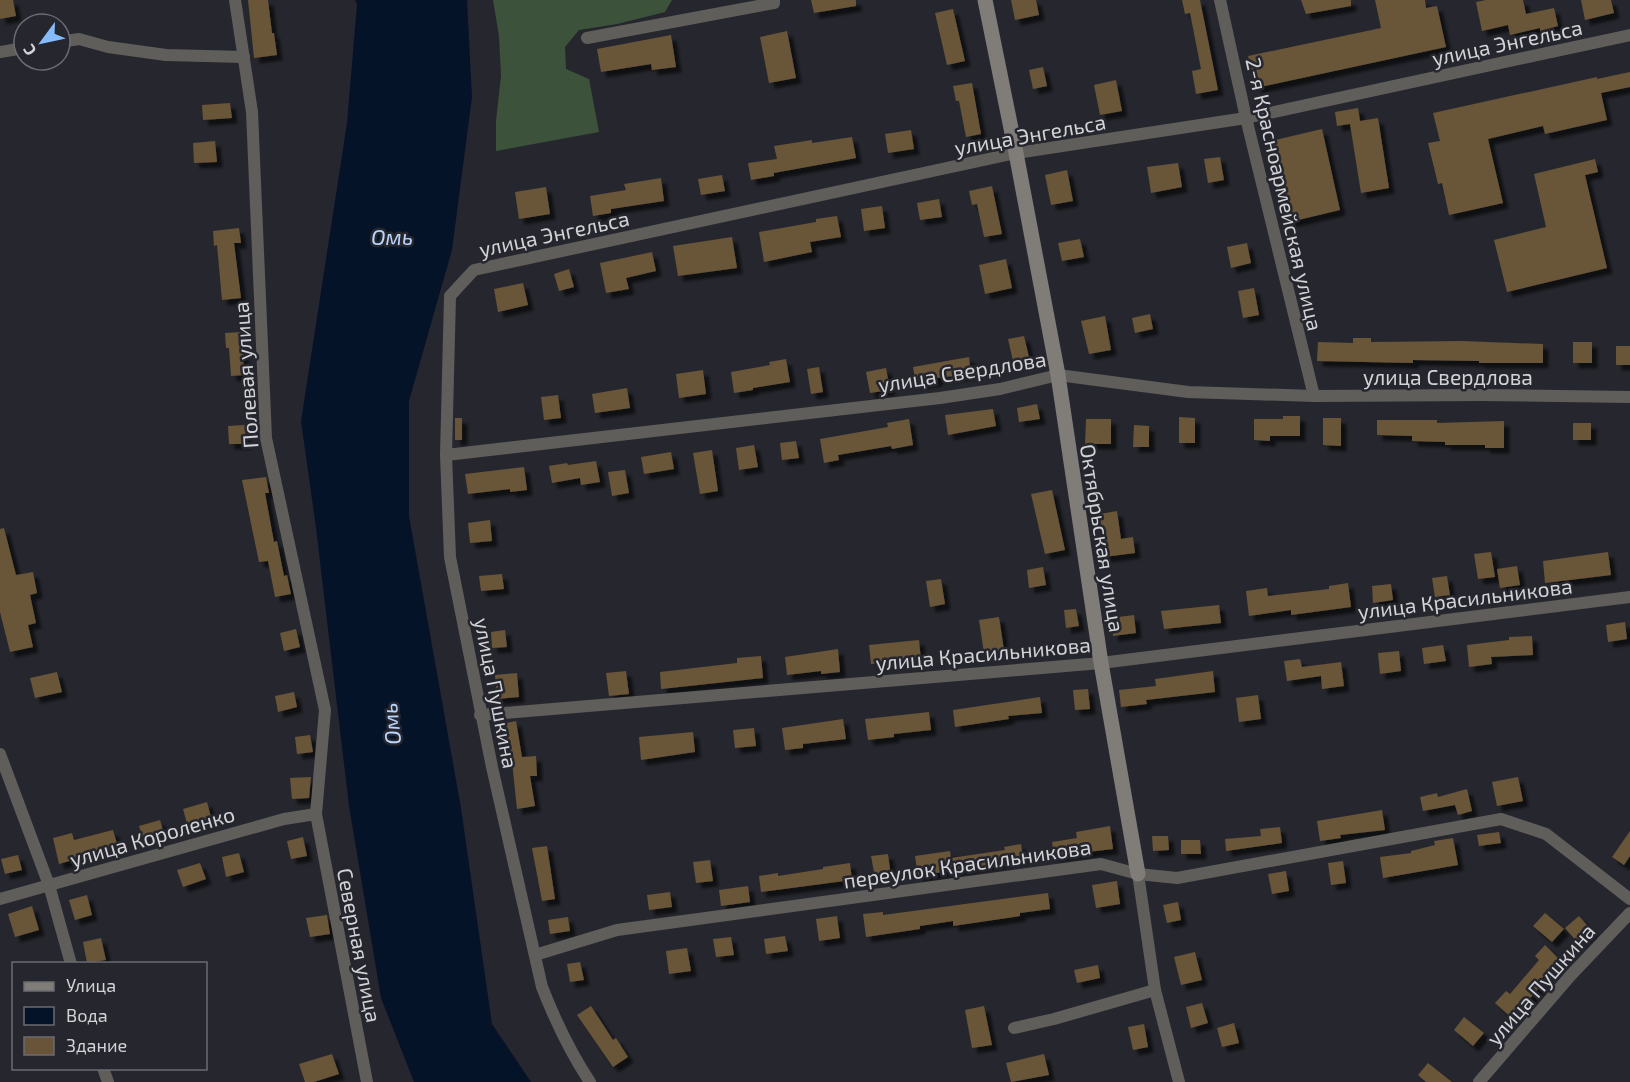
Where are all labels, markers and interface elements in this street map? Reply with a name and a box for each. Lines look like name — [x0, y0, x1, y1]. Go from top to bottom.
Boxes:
north arrow — [12, 12, 72, 72]
street label: улица Энгельса — [1430, 14, 1585, 71]
text: С — [18, 41, 40, 60]
street label: 2-я Красноармейская улица — [1240, 55, 1329, 333]
street label: улица Энгельса — [952, 108, 1108, 161]
street label: улица Энгельса — [477, 205, 632, 262]
water label: Омь — [371, 223, 413, 249]
street label: Полевая улица — [227, 301, 264, 449]
street label: улица Свердлова — [876, 345, 1048, 398]
street label: улица Свердлова — [1363, 364, 1533, 390]
street label: Октябрьская улица — [1075, 442, 1130, 634]
street label: улица Красильникова — [1356, 572, 1574, 625]
street label: улица Пушкина — [469, 616, 524, 771]
street label: улица Красильникова — [874, 631, 1092, 676]
water label: Омь — [375, 702, 405, 746]
street label: улица Короленко — [67, 801, 238, 872]
street label: переулок Красильникова — [842, 833, 1093, 894]
street label: Северная улица — [332, 866, 387, 1025]
street label: улица Пушкина — [1480, 918, 1600, 1051]
legend — [12, 962, 207, 1070]
text: Улица — [66, 974, 116, 996]
text: Вода — [66, 1004, 108, 1026]
text: Здание — [66, 1034, 127, 1056]

